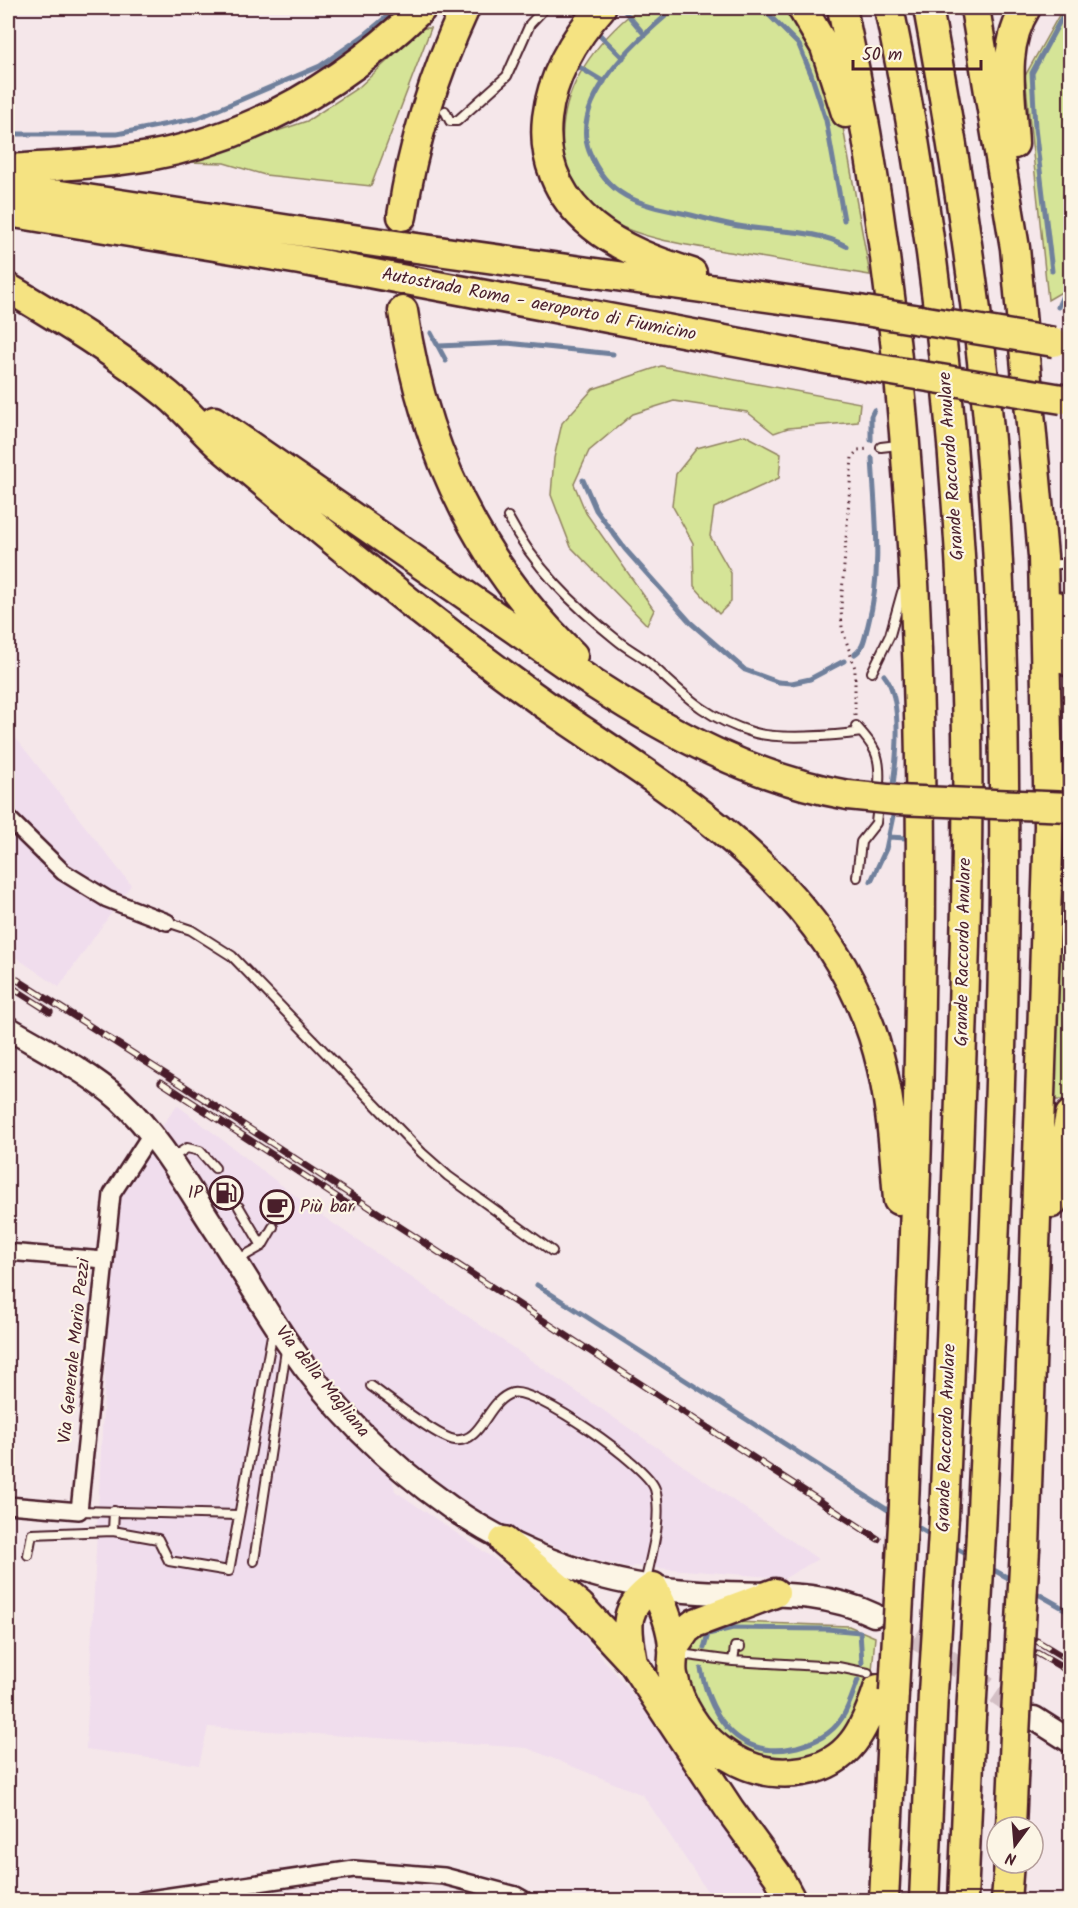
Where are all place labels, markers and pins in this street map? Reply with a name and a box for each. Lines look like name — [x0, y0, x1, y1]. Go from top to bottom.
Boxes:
fuel station icon: IP — [208, 1175, 244, 1211]
place label: IP — [188, 1179, 204, 1208]
cafe icon: Più bar — [259, 1189, 295, 1225]
place label: Più bar — [300, 1193, 355, 1222]

